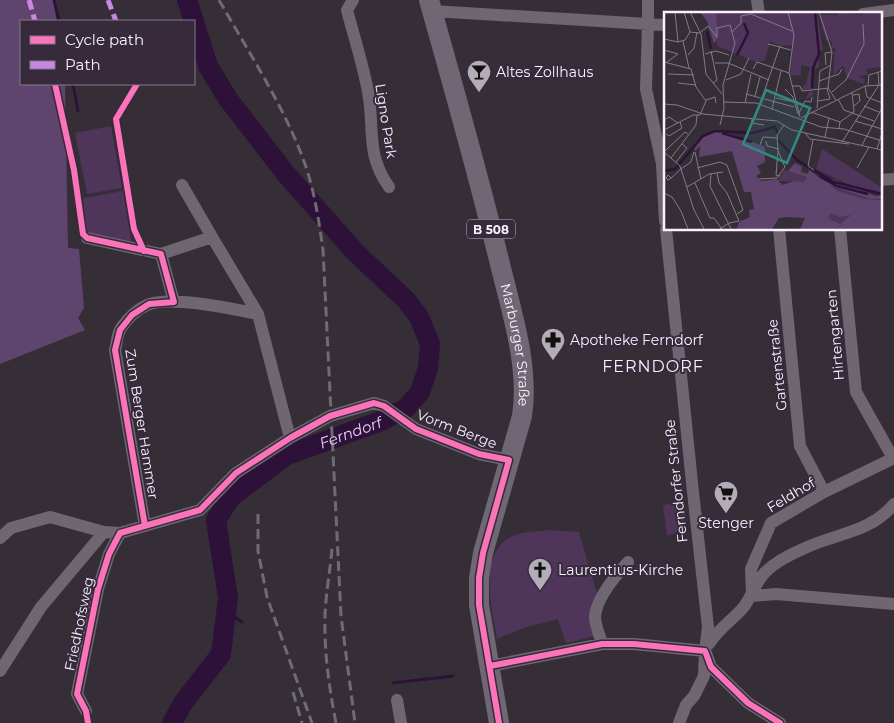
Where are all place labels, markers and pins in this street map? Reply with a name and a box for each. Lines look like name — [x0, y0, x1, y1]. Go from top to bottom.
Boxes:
bar icon: Altes Zollhaus — [466, 59, 492, 93]
place label: Altes Zollhaus — [496, 63, 593, 81]
pharmacy icon: Apotheke Ferndorf — [540, 327, 566, 361]
place label: Apotheke Ferndorf — [570, 331, 704, 349]
supermarket icon: Stenger — [713, 480, 739, 514]
place label: Stenger — [698, 514, 754, 532]
church icon: Laurentius-Kirche — [527, 557, 553, 591]
place label: Laurentius-Kirche — [558, 561, 683, 579]

